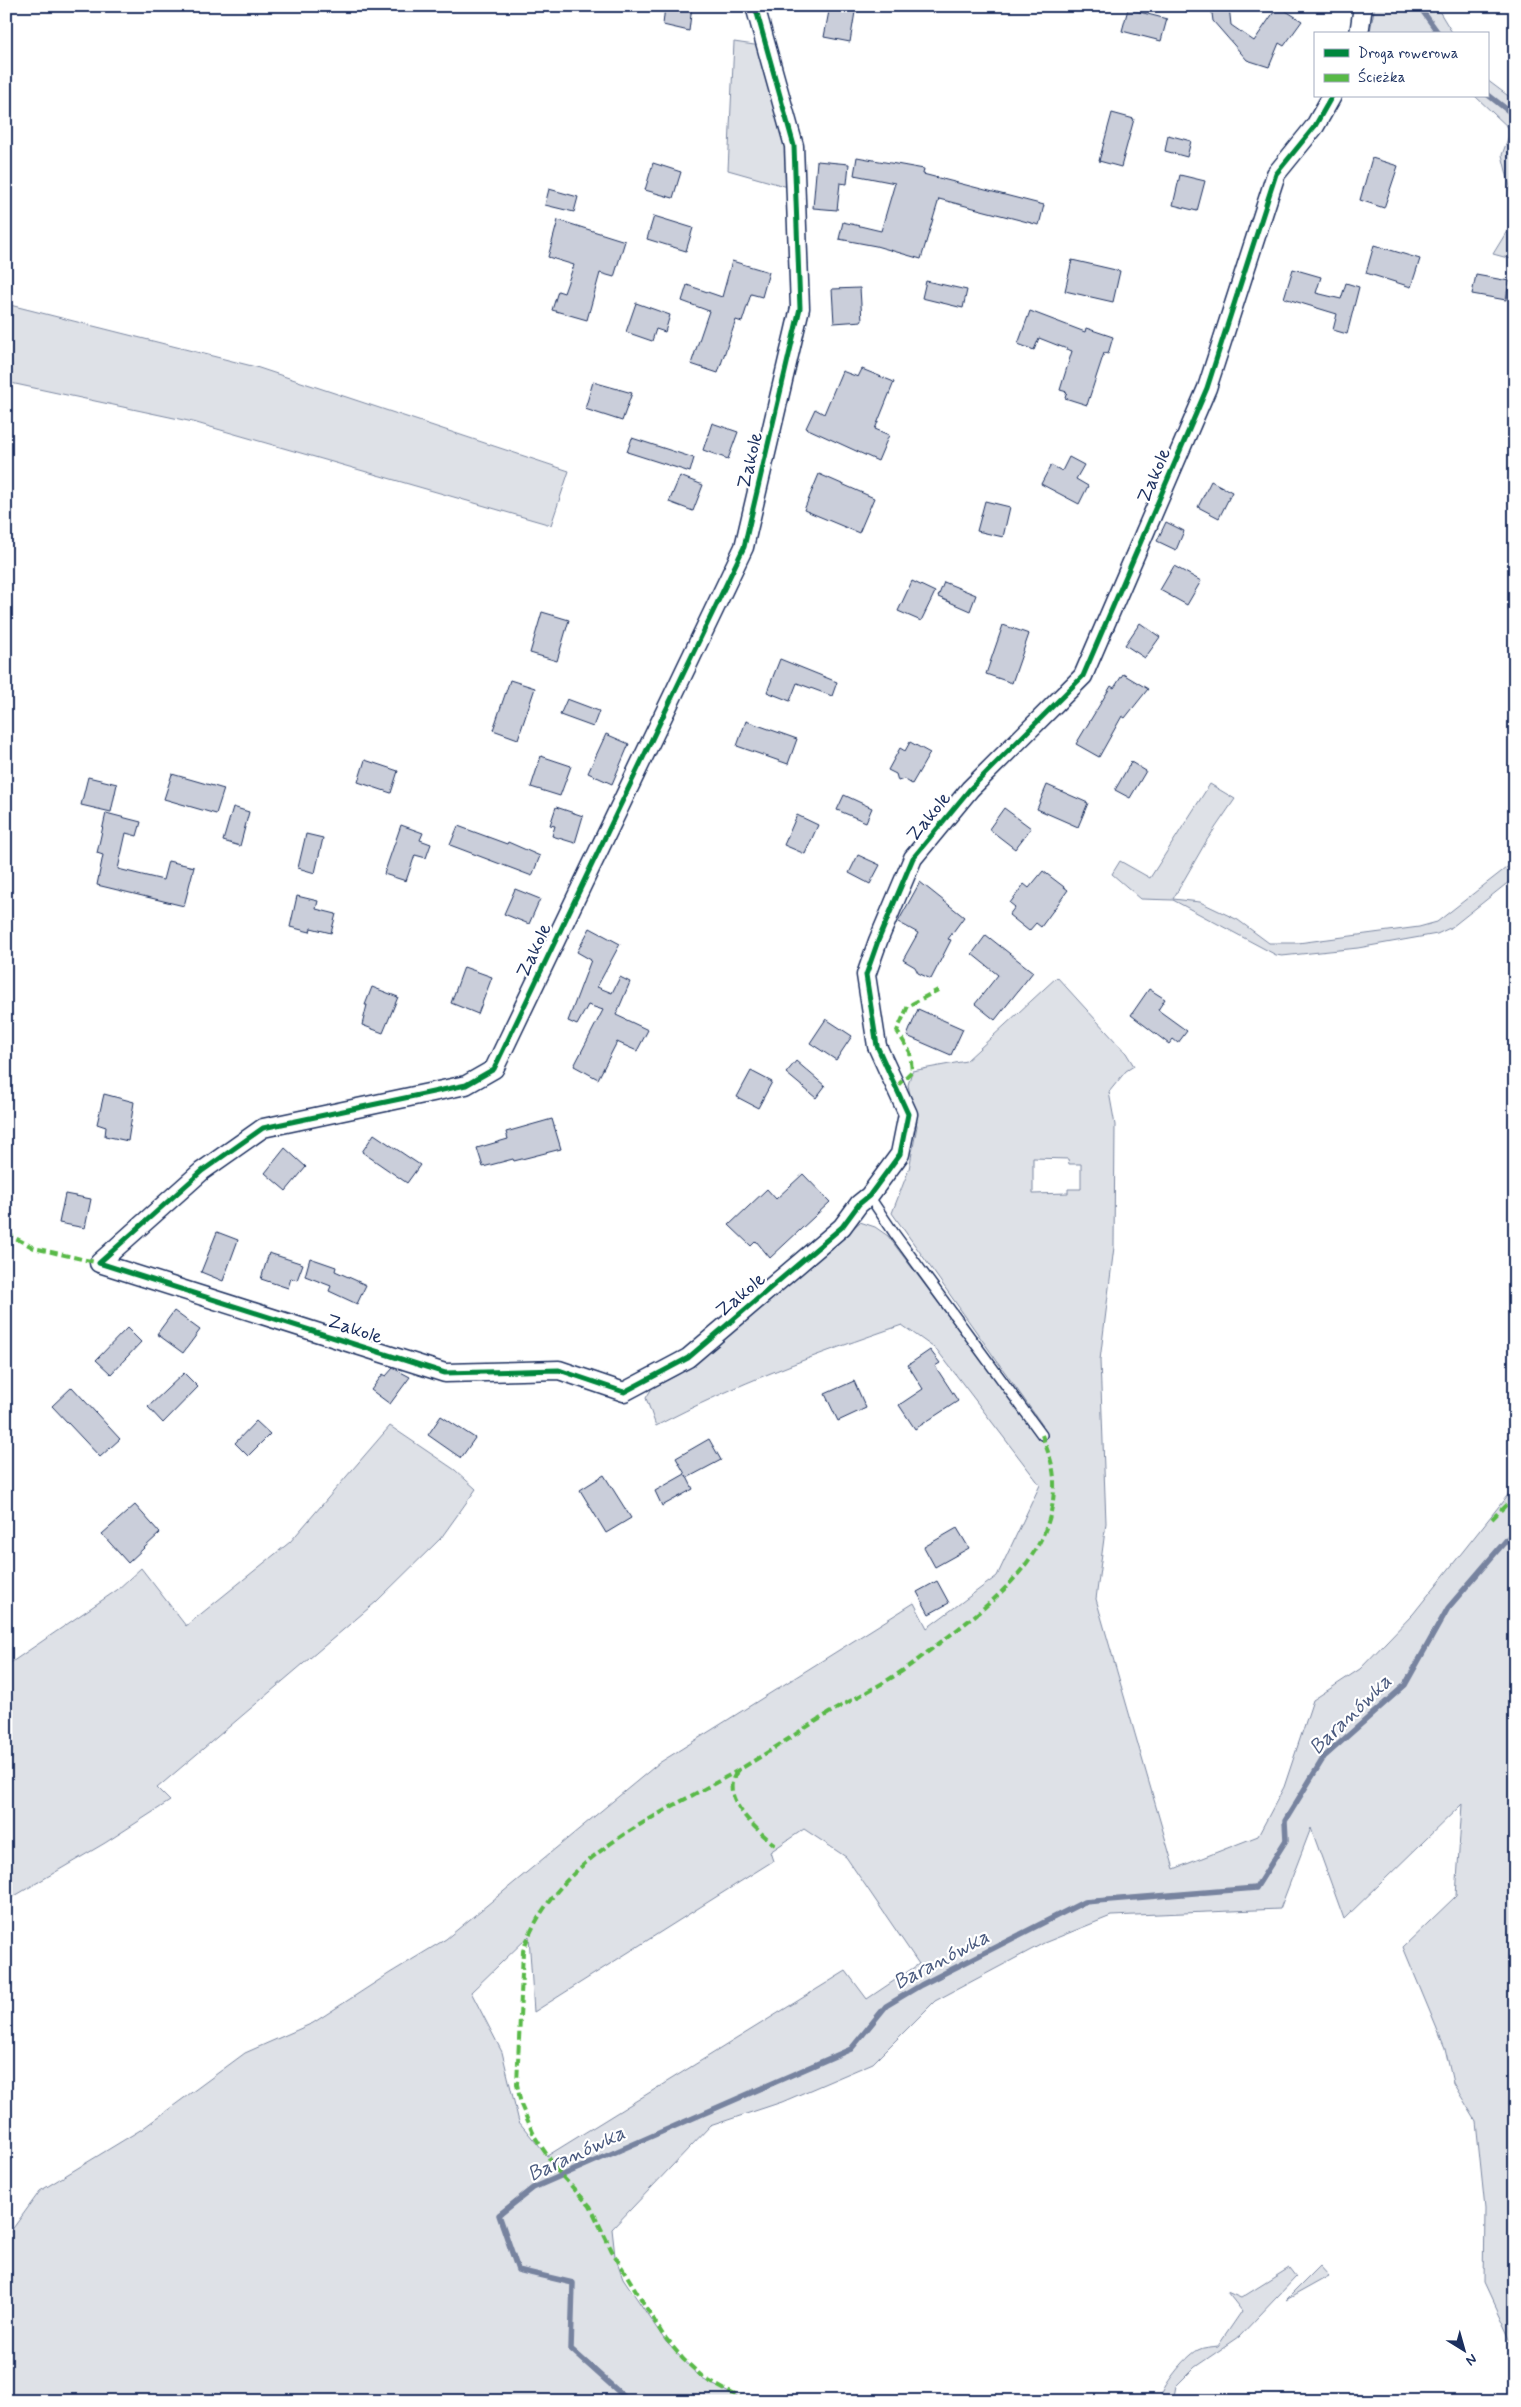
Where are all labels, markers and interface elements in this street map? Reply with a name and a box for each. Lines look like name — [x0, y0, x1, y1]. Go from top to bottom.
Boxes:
legend — [1314, 32, 1488, 98]
text: Droga rowerowa — [1358, 44, 1459, 64]
text: Ścieżka — [1358, 67, 1406, 88]
street label: Zakole — [731, 429, 770, 491]
street label: Zakole — [1131, 444, 1178, 507]
street label: Zakole — [901, 786, 958, 848]
street label: Zakole — [510, 919, 559, 982]
street label: Zakole — [710, 1266, 772, 1324]
street label: Zakole — [323, 1308, 386, 1351]
water label: Baranówka — [1303, 1668, 1398, 1761]
water label: Baranówka — [889, 1923, 995, 1997]
water label: Baranówka — [523, 2119, 630, 2189]
north arrow — [1438, 2324, 1488, 2374]
text: N — [1462, 2350, 1480, 2370]

